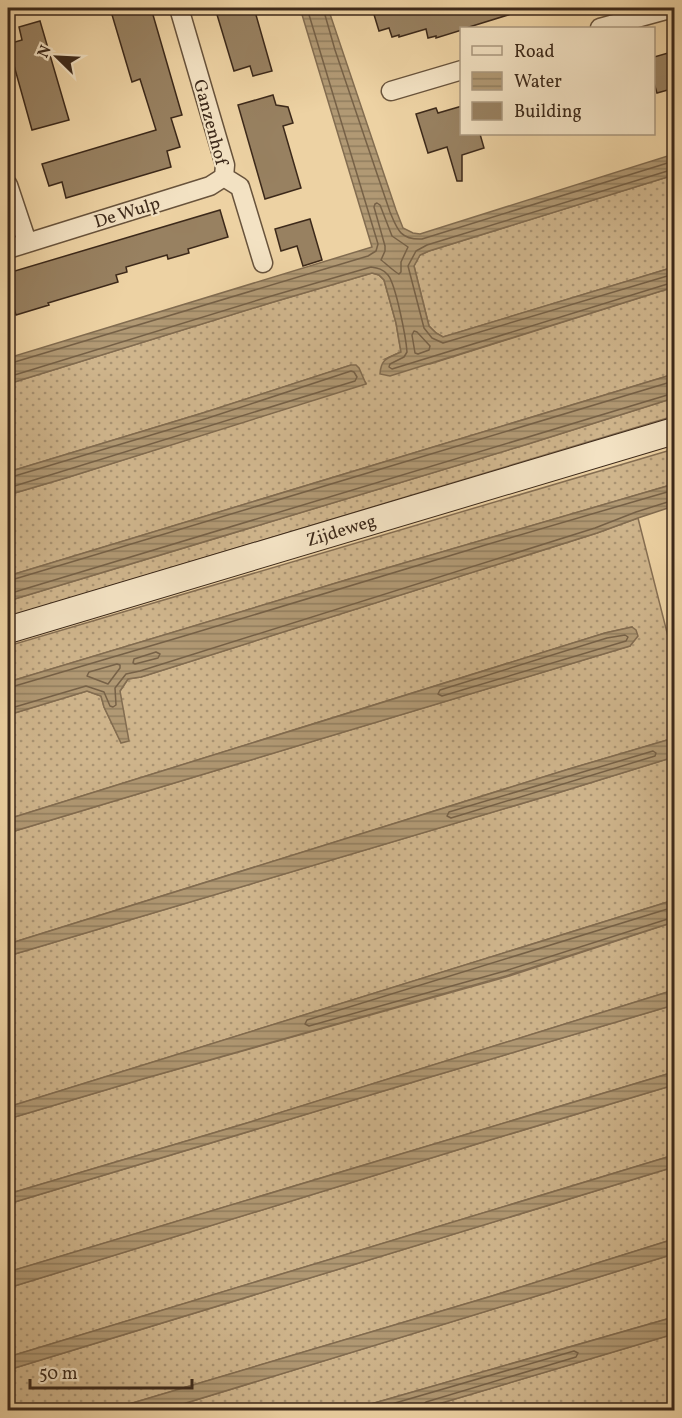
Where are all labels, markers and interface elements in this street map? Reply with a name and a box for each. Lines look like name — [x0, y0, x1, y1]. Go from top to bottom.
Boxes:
north arrow — [27, 27, 87, 87]
legend — [460, 27, 655, 135]
text: Road — [514, 40, 555, 65]
text: N — [33, 42, 58, 61]
text: Water — [514, 70, 562, 95]
street label: Ganzenhof — [186, 77, 233, 170]
text: Building — [514, 100, 582, 125]
street label: De Wulp — [91, 192, 164, 235]
street label: Zijdeweg — [304, 509, 379, 554]
scale bar — [30, 1352, 192, 1390]
text: 50 m — [39, 1362, 78, 1387]

